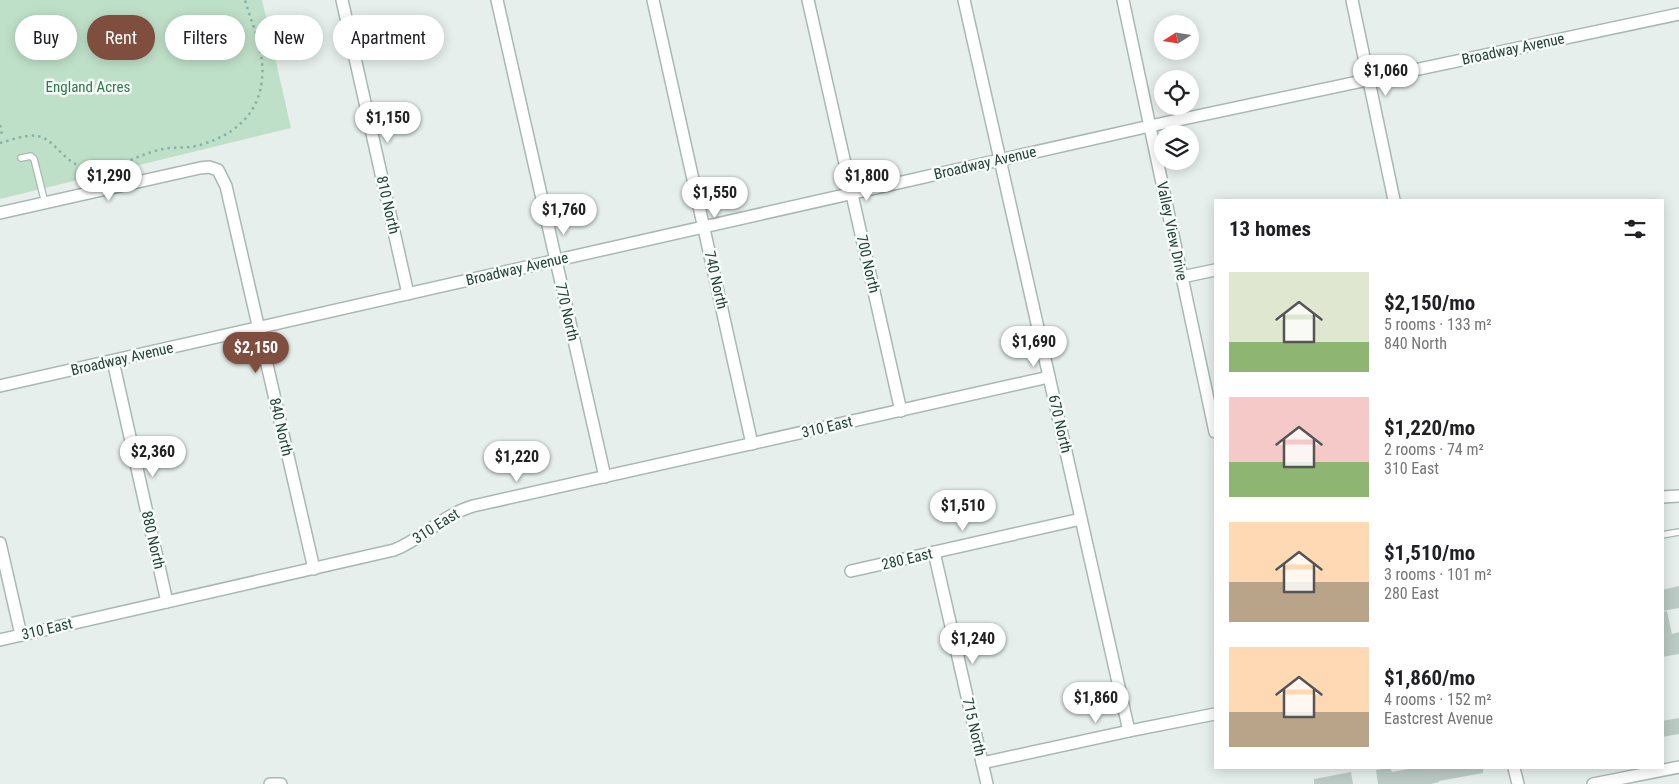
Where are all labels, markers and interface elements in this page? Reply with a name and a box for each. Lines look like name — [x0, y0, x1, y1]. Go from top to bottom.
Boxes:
chip: Buy — [15, 15, 77, 60]
chip: Rent — [87, 15, 155, 60]
chip: Filters — [165, 15, 245, 60]
chip: New — [255, 15, 323, 60]
chip: Apartment — [333, 15, 444, 60]
north arrow — [1154, 15, 1199, 60]
map controls — [1154, 15, 1199, 170]
street label: Broadway Avenue — [1460, 29, 1566, 69]
pin: $1,060 — [1345, 54, 1427, 97]
text: $1,060 — [1364, 61, 1408, 80]
button: locate — [1154, 70, 1199, 115]
park label: England Acres — [46, 78, 131, 96]
pin: $1,150 — [347, 102, 429, 144]
text: $1,150 — [366, 108, 410, 127]
button: layers — [1154, 125, 1199, 170]
street label: Broadway Avenue — [932, 142, 1038, 184]
pin: $1,290 — [68, 160, 150, 202]
pin: $1,800 — [826, 160, 908, 202]
text: $1,290 — [87, 166, 131, 185]
text: $1,800 — [845, 166, 889, 185]
street label: 810 North — [373, 174, 403, 236]
pin: $1,550 — [674, 176, 756, 219]
street label: Valley View Drive — [1153, 180, 1191, 282]
text: $1,550 — [693, 183, 737, 202]
pin: $1,760 — [523, 194, 605, 236]
text: $1,760 — [542, 200, 586, 219]
icon: filters — [1621, 215, 1649, 243]
text: 13 homes — [1229, 217, 1311, 241]
street label: 700 North — [853, 233, 883, 295]
street label: Broadway Avenue — [464, 248, 570, 290]
street label: 740 North — [701, 249, 731, 311]
street label: 770 North — [552, 281, 582, 343]
text: $2,150/mo — [1384, 291, 1475, 315]
icon: home — [1269, 292, 1329, 352]
text: 5 rooms · 133 m² — [1384, 315, 1492, 334]
pin: $1,690 — [993, 326, 1075, 368]
pin: $2,150 — [215, 332, 297, 374]
text: $1,690 — [1012, 332, 1056, 351]
text: 840 North — [1384, 334, 1447, 353]
street label: Broadway Avenue — [69, 338, 175, 380]
text: $2,150 — [234, 338, 278, 357]
street label: 670 North — [1045, 393, 1075, 455]
street label: 840 North — [266, 396, 296, 458]
street label: 310 East — [800, 412, 854, 442]
text: $1,220/mo — [1384, 416, 1475, 440]
icon: home — [1269, 417, 1329, 477]
pin: $2,360 — [112, 436, 194, 478]
pin: $1,220 — [476, 440, 558, 483]
text: 2 rooms · 74 m² — [1384, 440, 1484, 459]
text: $2,360 — [131, 442, 175, 461]
text: $1,220 — [495, 447, 539, 466]
text: 310 East — [1384, 459, 1439, 478]
pin: $1,510 — [922, 490, 1004, 532]
text: $1,510 — [941, 496, 985, 515]
street label: 310 East — [409, 505, 463, 547]
street label: 880 North — [138, 509, 168, 571]
text: $1,510/mo — [1384, 541, 1475, 565]
icon: home — [1269, 542, 1329, 602]
street label: 280 East — [880, 544, 934, 574]
text: 3 rooms · 101 m² — [1384, 565, 1492, 584]
text: 280 East — [1384, 584, 1439, 603]
street label: 310 East — [20, 614, 74, 644]
pin: $1,240 — [932, 622, 1014, 665]
text: $1,240 — [951, 629, 995, 648]
text: $1,860/mo — [1384, 666, 1475, 690]
icon: home — [1269, 667, 1329, 727]
pin: $1,860 — [1055, 682, 1137, 724]
text: $1,860 — [1074, 688, 1118, 707]
text: 4 rooms · 152 m² — [1384, 690, 1492, 709]
street label: 715 North — [959, 696, 989, 758]
text: Eastcrest Avenue — [1384, 709, 1493, 728]

